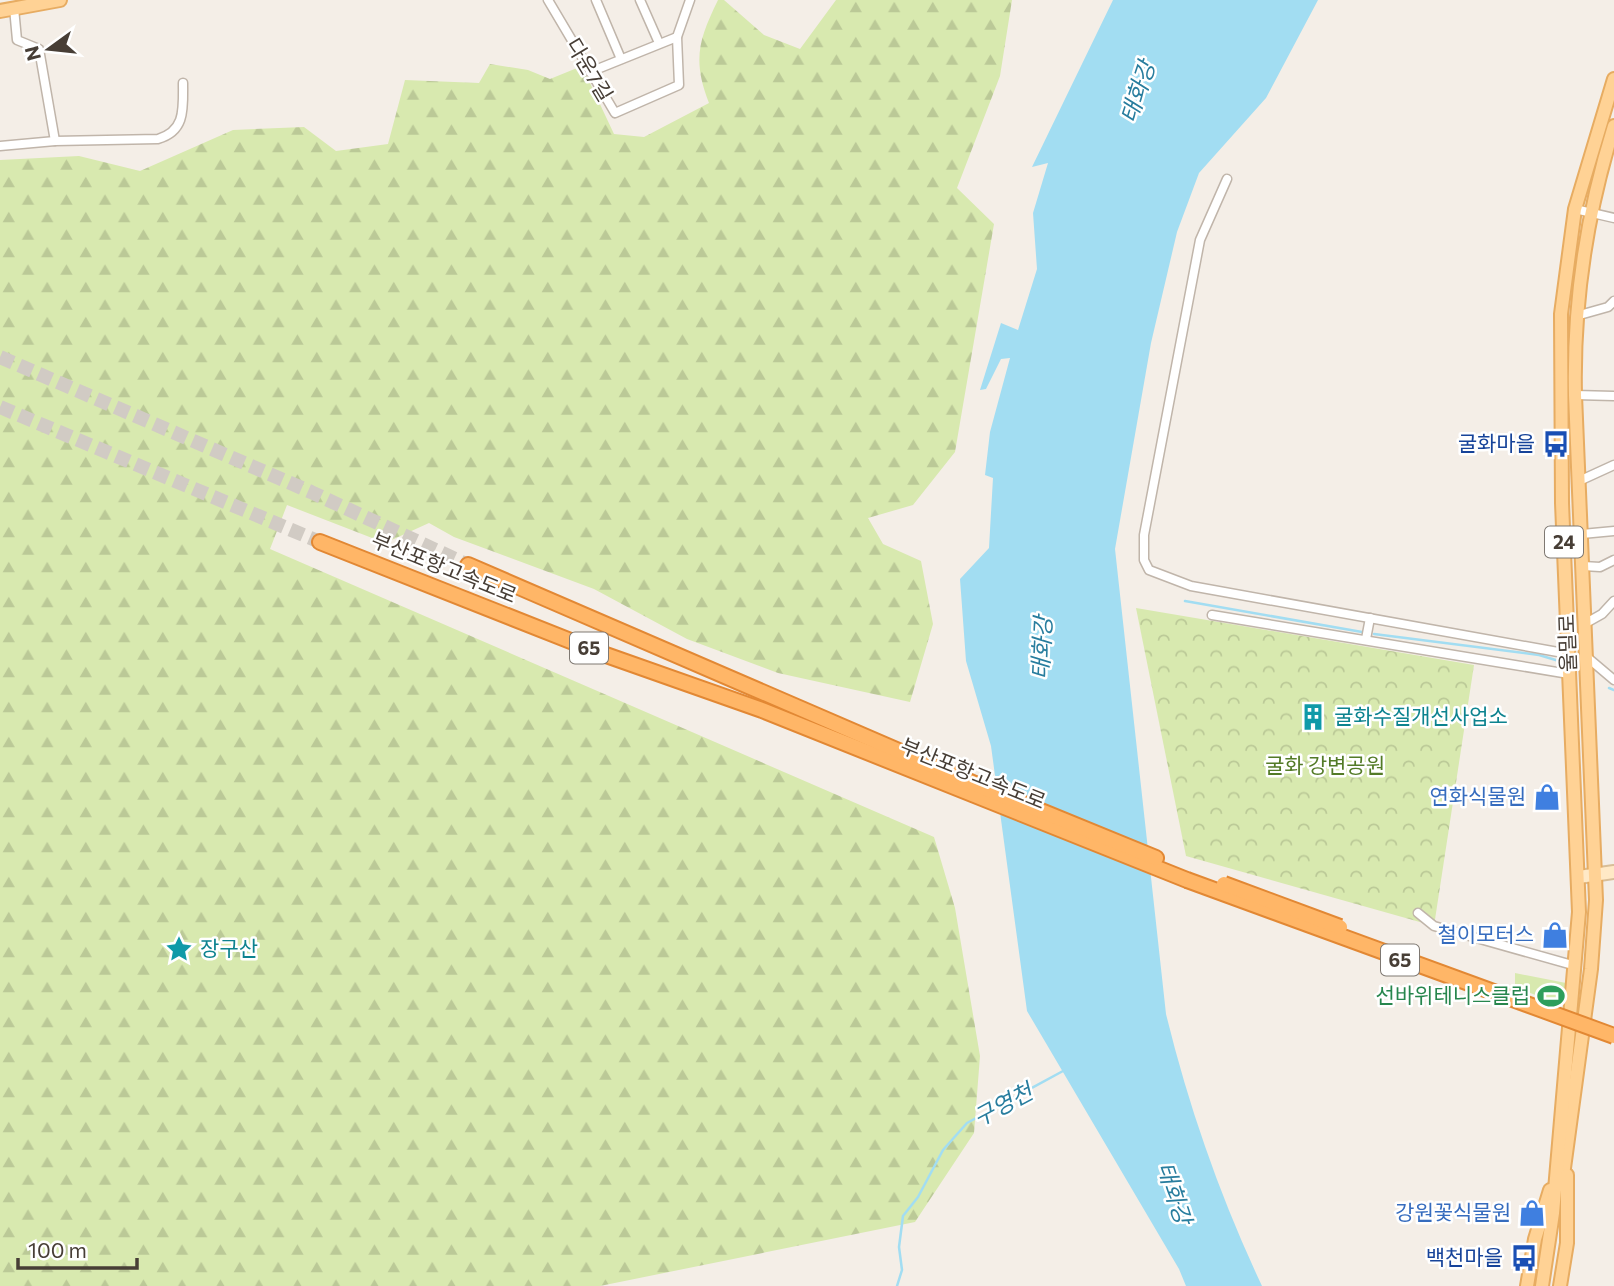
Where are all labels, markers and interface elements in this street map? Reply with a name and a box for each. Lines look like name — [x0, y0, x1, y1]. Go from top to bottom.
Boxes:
north arrow — [14, 14, 84, 84]
street label: 다운7길 — [562, 33, 619, 105]
text: N — [19, 44, 45, 63]
water label: 태화강 — [1114, 54, 1161, 126]
bus stop icon: 굴화마을 — [1541, 429, 1571, 459]
place label: 굴화마을 — [1458, 430, 1535, 455]
street label: 부산포항고속도로 — [368, 526, 521, 607]
road number: 24 — [1545, 526, 1583, 558]
water label: 태화강 — [1025, 613, 1057, 680]
street label: 울밀로 — [1553, 614, 1580, 672]
road number: 65 — [570, 632, 608, 664]
building icon: 굴화수질개선사업소 — [1298, 702, 1328, 732]
place label: 굴화수질개선사업소 — [1334, 703, 1508, 728]
street label: 부산포항고속도로 — [897, 732, 1050, 813]
park label: 굴화 강변공원 — [1265, 752, 1385, 777]
shop icon: 연화식물원 — [1532, 782, 1562, 812]
place label: 연화식물원 — [1429, 783, 1526, 808]
shop icon: 철이모터스 — [1540, 920, 1570, 950]
place label: 철이모터스 — [1437, 921, 1534, 946]
place icon: 장구산 — [164, 934, 194, 964]
place label: 장구산 — [200, 935, 258, 960]
road number: 65 — [1381, 944, 1419, 976]
sports icon: 선바위테니스클럽 — [1536, 981, 1566, 1011]
place label: 선바위테니스클럽 — [1375, 982, 1530, 1007]
water label: 구영천 — [968, 1076, 1040, 1131]
water label: 태화강 — [1152, 1158, 1199, 1230]
shop icon: 강원꽃식물원 — [1517, 1198, 1547, 1228]
place label: 강원꽃식물원 — [1395, 1199, 1511, 1224]
scale bar — [18, 1226, 136, 1270]
text: 100 m — [28, 1237, 87, 1262]
bus stop icon: 백천마을 — [1509, 1243, 1539, 1273]
place label: 백천마을 — [1426, 1244, 1503, 1269]

